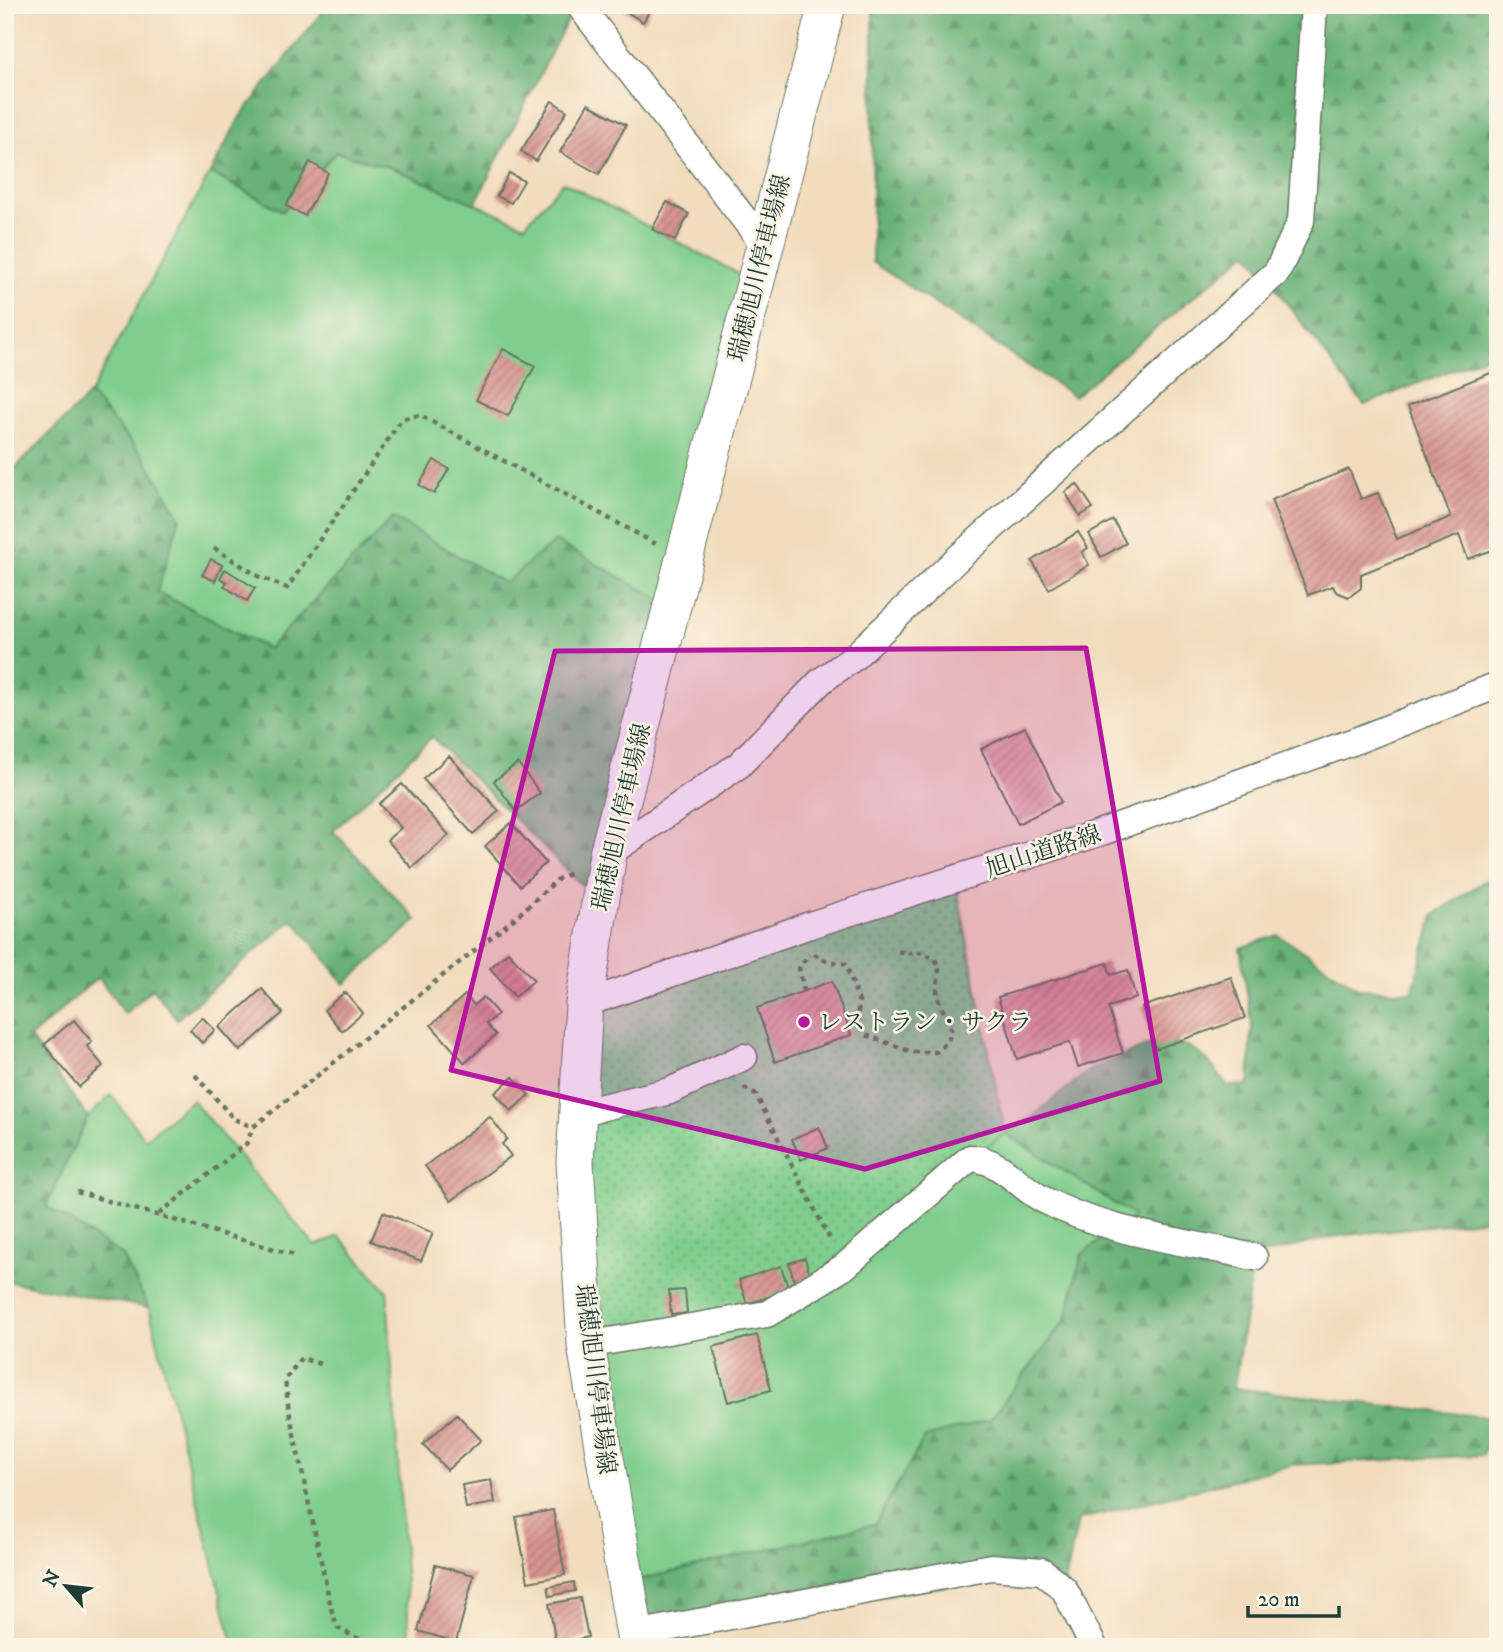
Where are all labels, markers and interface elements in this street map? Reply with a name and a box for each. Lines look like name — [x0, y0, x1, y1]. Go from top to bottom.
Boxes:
street label: 瑞穂旭川停車場線 — [722, 171, 798, 365]
street label: 瑞穂旭川停車場線 — [586, 720, 658, 914]
street label: 旭山道路線 — [982, 819, 1105, 885]
place label: レストラン・サクラ — [818, 1008, 1032, 1038]
marker: レストラン・サクラ — [796, 1014, 812, 1030]
street label: 瑞穂旭川停車場線 — [568, 1282, 622, 1476]
north arrow — [32, 1550, 102, 1620]
text: N — [38, 1566, 66, 1591]
scale bar — [1248, 1575, 1338, 1619]
text: 20 m — [1258, 1587, 1300, 1613]

